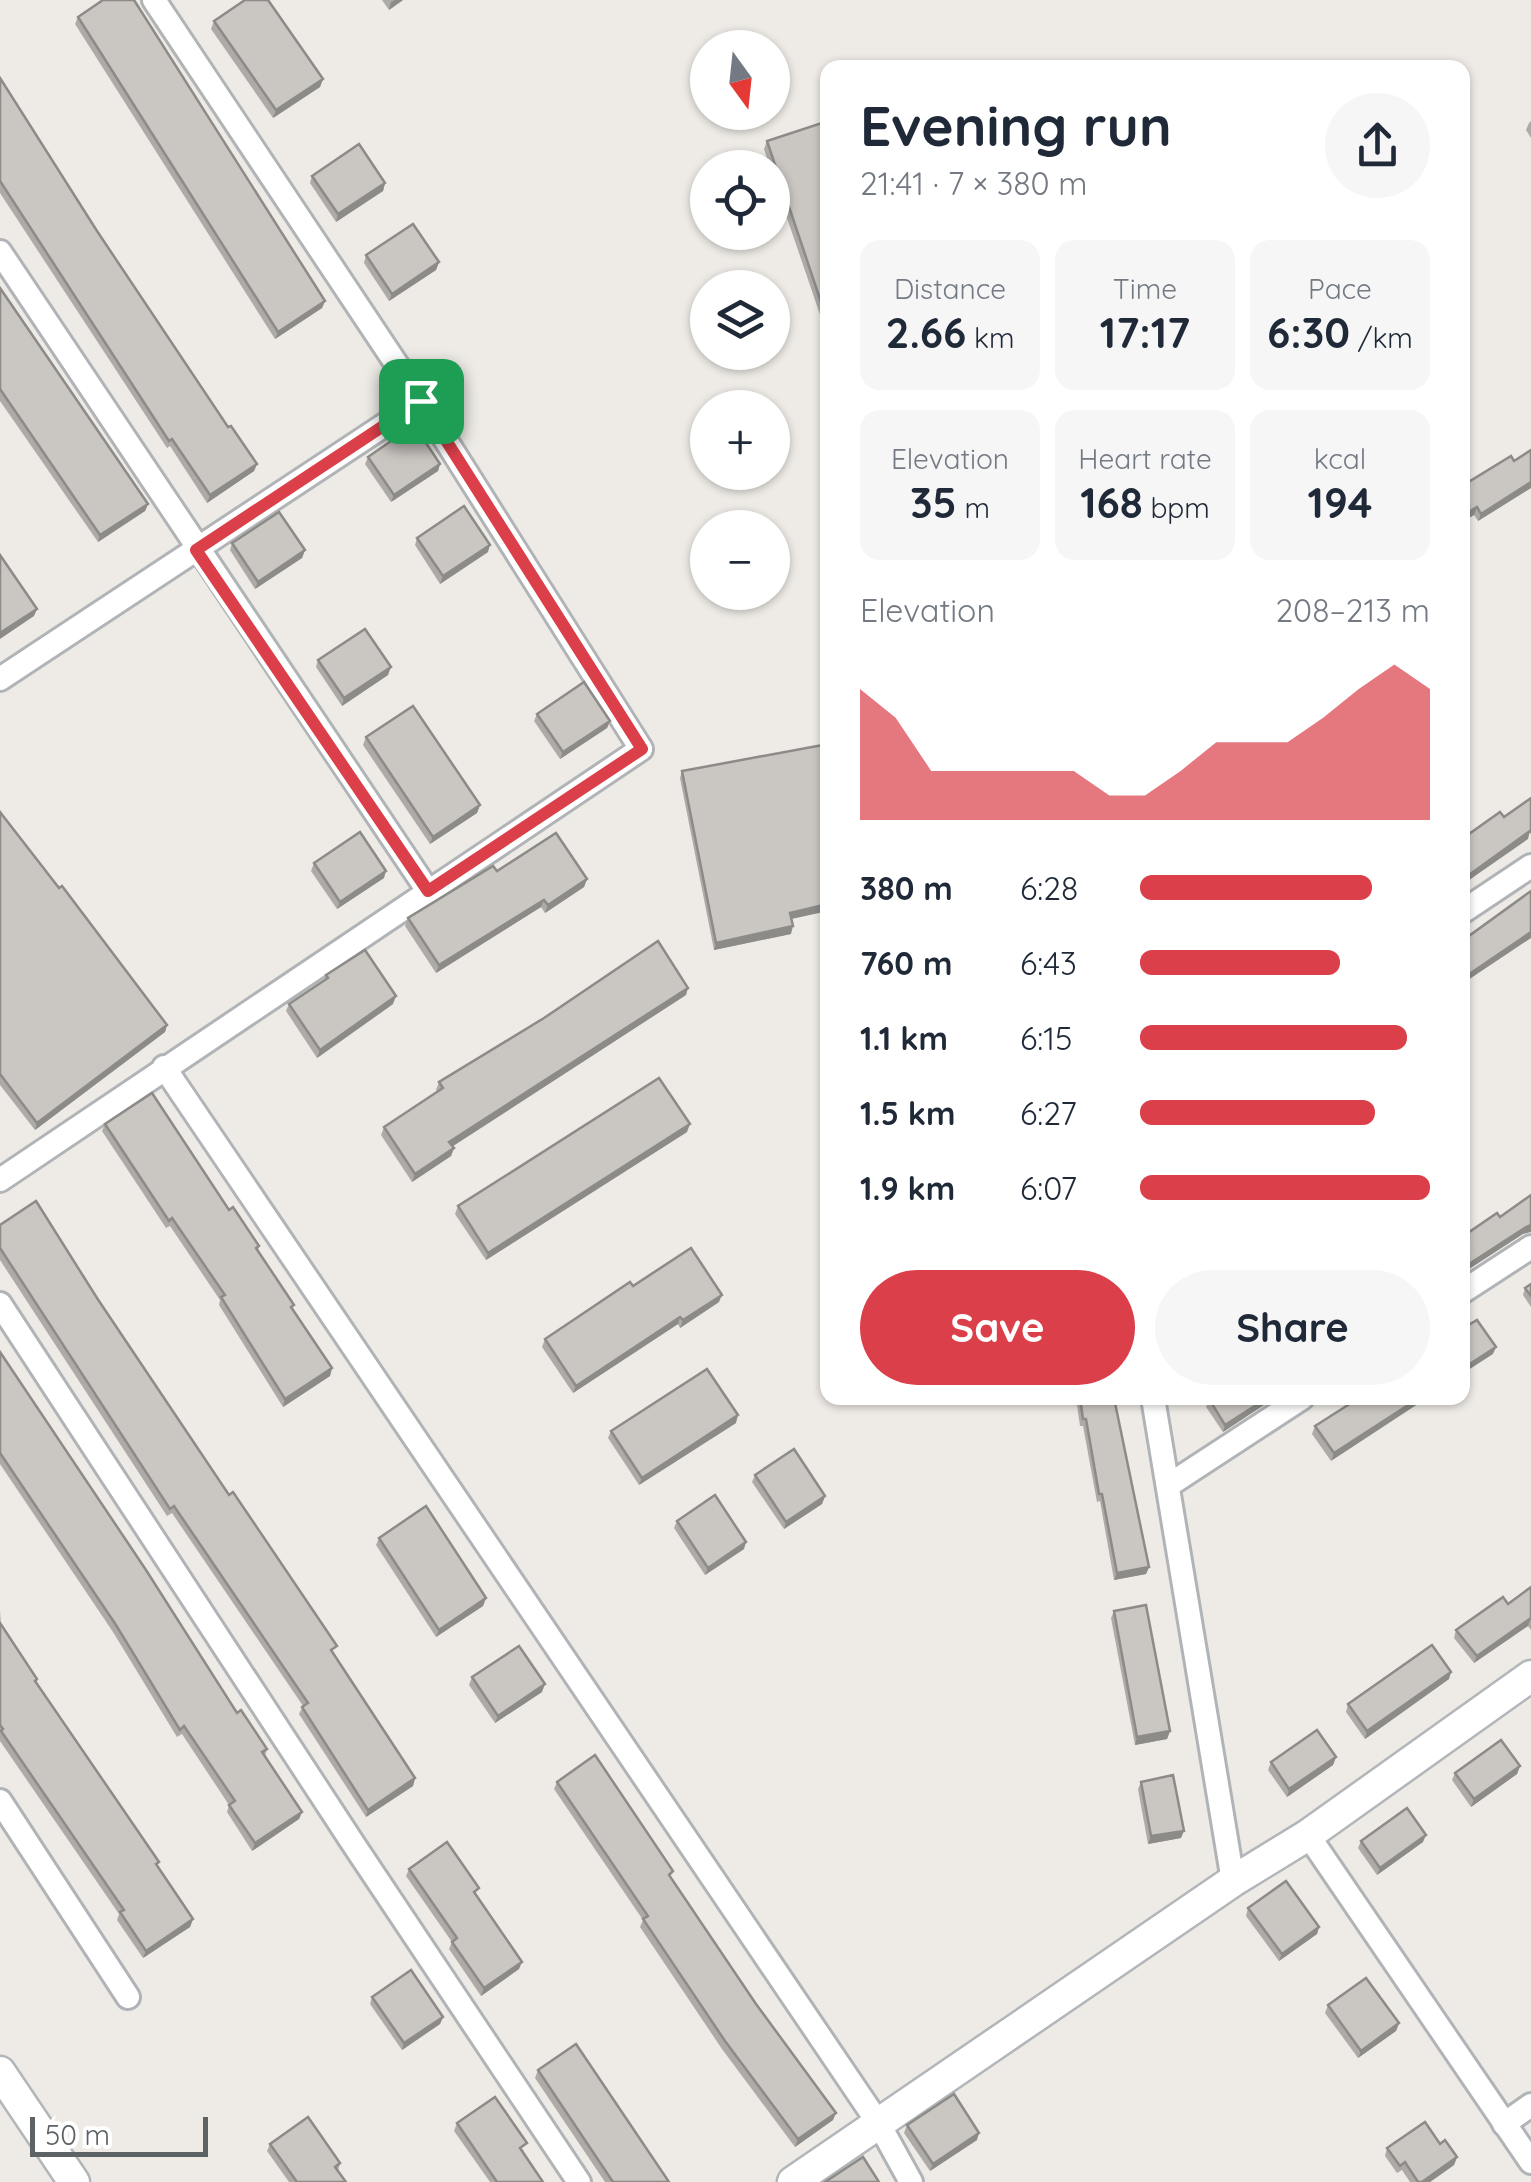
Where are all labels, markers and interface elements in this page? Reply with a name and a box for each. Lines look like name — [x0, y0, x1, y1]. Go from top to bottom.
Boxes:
north arrow — [690, 30, 790, 130]
map controls — [690, 30, 790, 610]
text: Evening run — [860, 91, 1172, 160]
button: share — [1325, 93, 1430, 198]
button: locate — [690, 150, 790, 250]
text: 21:41 · 7 × 380 m — [860, 163, 1087, 203]
button: layers — [690, 270, 790, 370]
text: Distance — [894, 271, 1006, 306]
text: Time — [1113, 271, 1177, 306]
text: Pace — [1308, 271, 1372, 306]
text: 2.66 — [886, 306, 966, 359]
text: 17:17 — [1100, 306, 1190, 359]
text: 6:30 — [1267, 306, 1350, 359]
text: km — [966, 320, 1014, 355]
text: /km — [1350, 320, 1413, 355]
pin — [379, 359, 464, 444]
icon: arrive — [394, 374, 449, 429]
button: + — [690, 390, 790, 490]
text: Elevation — [891, 441, 1009, 476]
text: Heart rate — [1078, 441, 1212, 476]
text: kcal — [1314, 441, 1366, 476]
text: 35 — [910, 476, 957, 529]
text: 168 — [1080, 476, 1143, 529]
text: 194 — [1308, 476, 1372, 529]
text: m — [957, 490, 990, 525]
text: bpm — [1143, 490, 1210, 525]
button: − — [690, 510, 790, 610]
text: Elevation — [860, 590, 995, 630]
text: 208–213 m — [1275, 590, 1430, 630]
text: 380 m — [860, 868, 953, 908]
text: 6:28 — [1020, 868, 1078, 908]
text: 760 m — [860, 943, 952, 983]
text: 6:43 — [1020, 943, 1077, 983]
text: 1.1 km — [860, 1018, 948, 1058]
text: 6:15 — [1020, 1018, 1072, 1058]
text: 1.5 km — [860, 1093, 956, 1133]
text: 6:27 — [1020, 1093, 1077, 1133]
text: 1.9 km — [860, 1168, 955, 1208]
text: 6:07 — [1020, 1168, 1077, 1208]
button: Save — [860, 1270, 1135, 1385]
button: Share — [1155, 1270, 1430, 1385]
scale bar — [30, 2112, 208, 2156]
text: 50 m — [45, 2117, 110, 2152]

